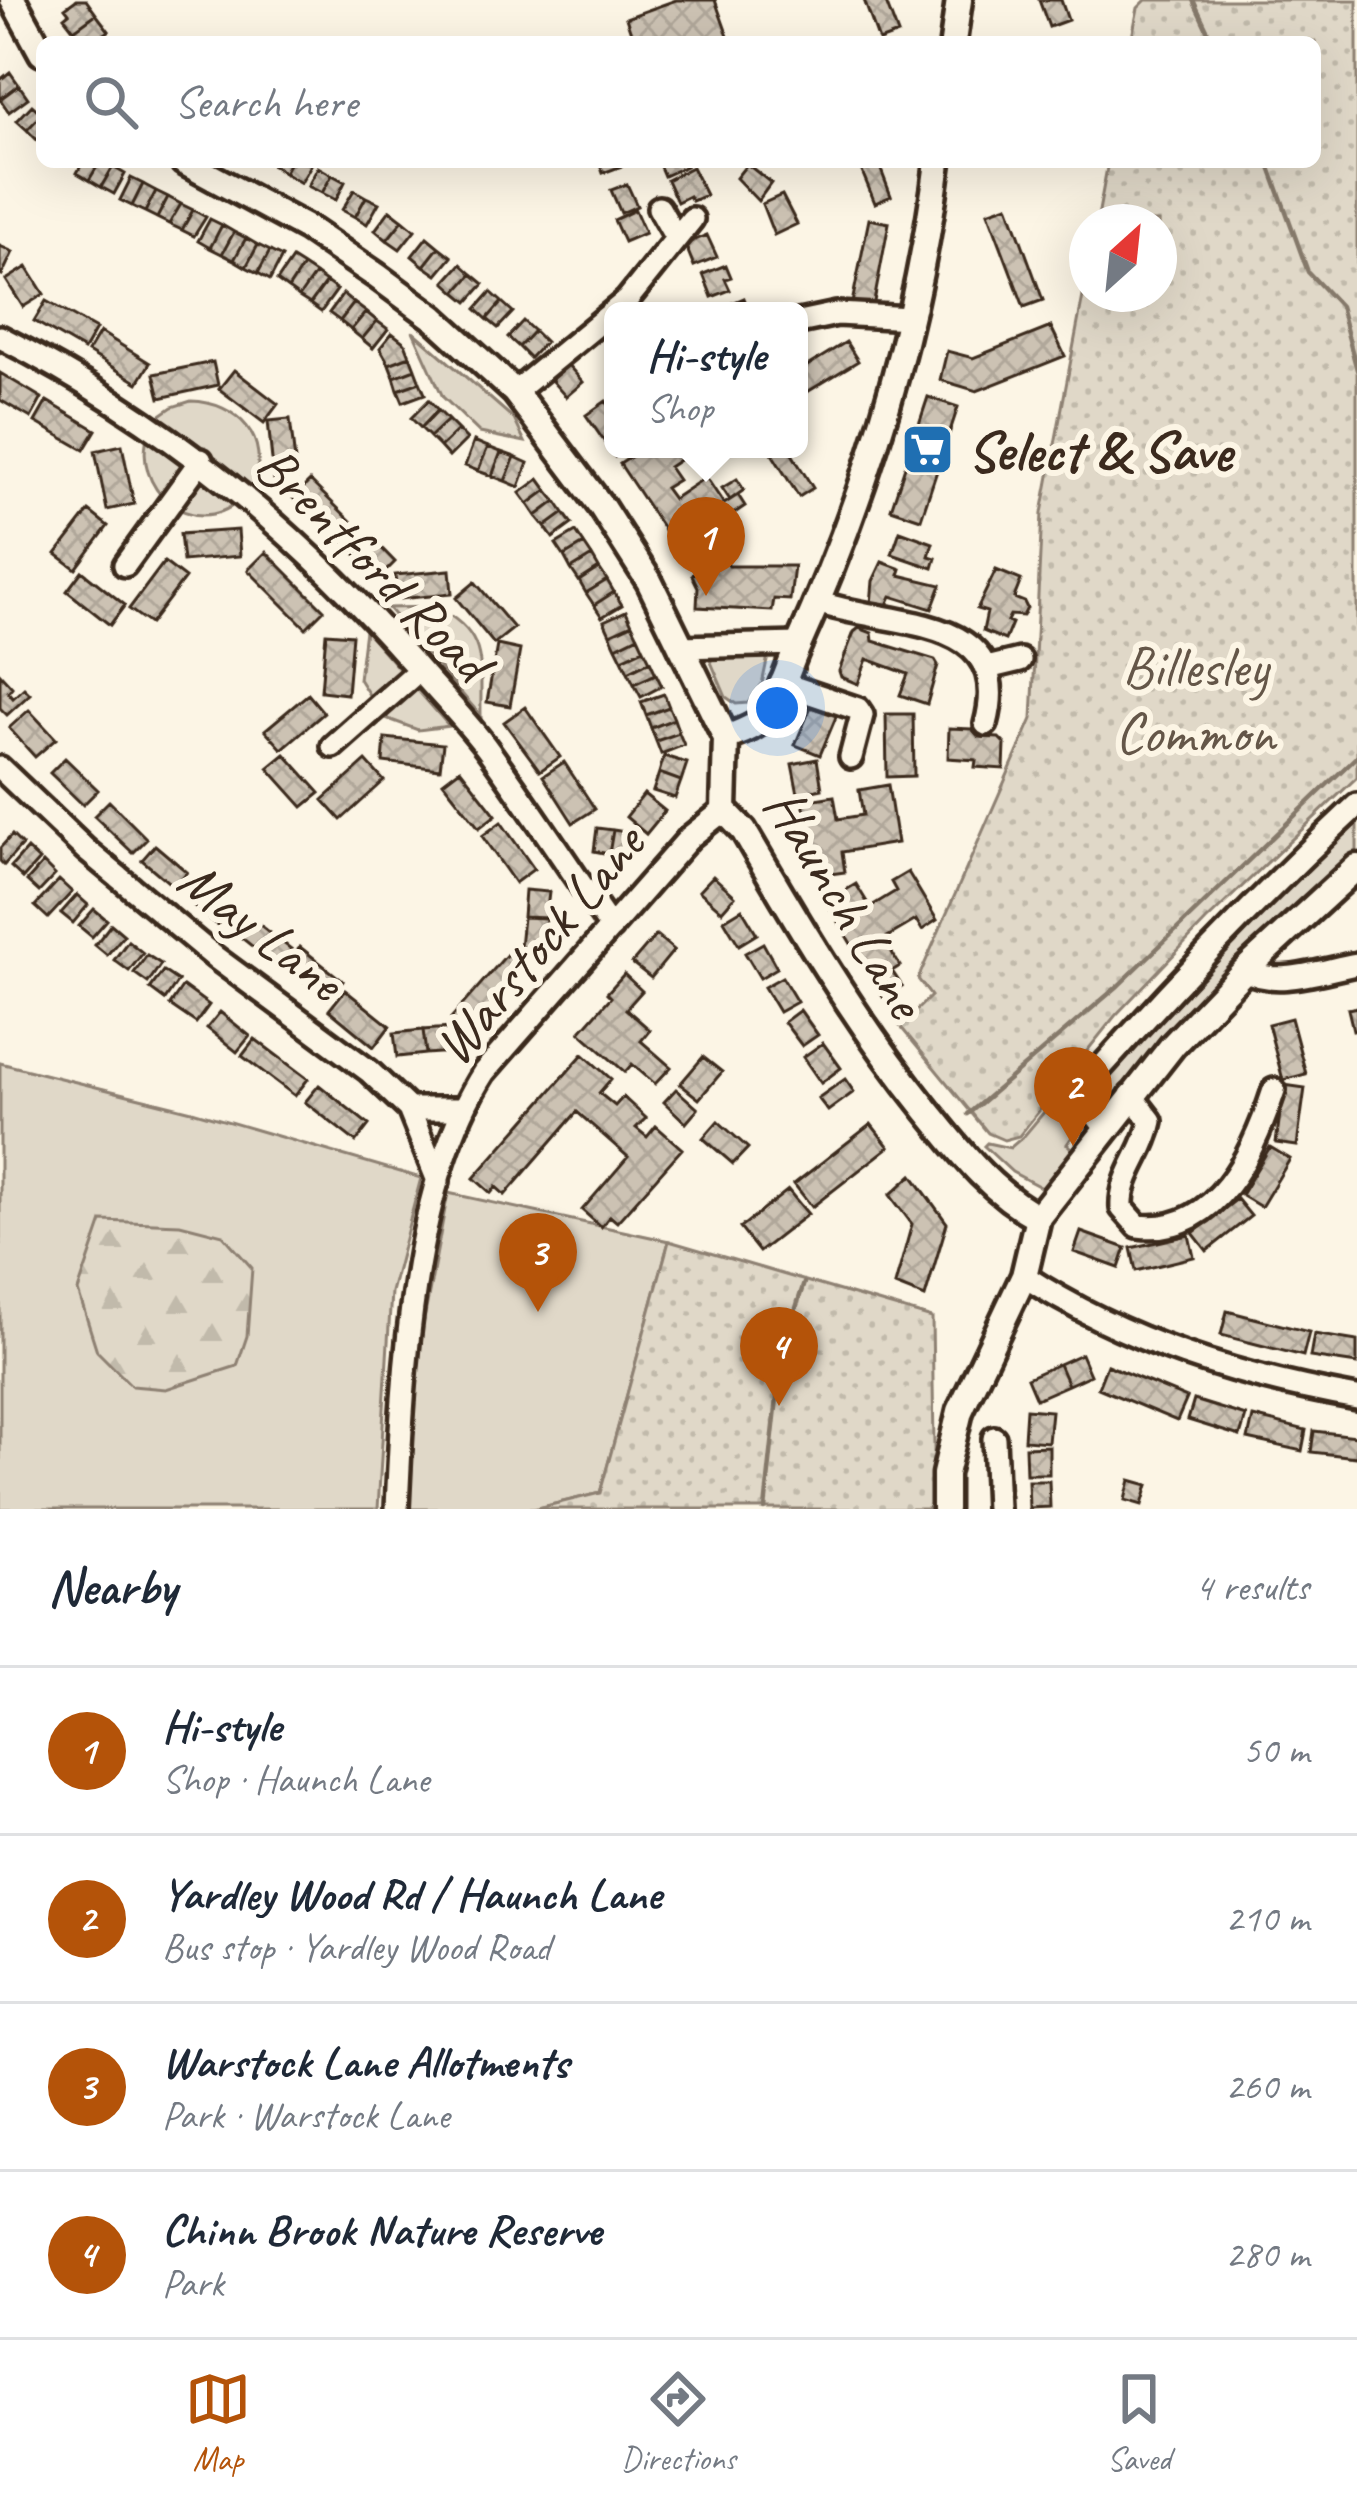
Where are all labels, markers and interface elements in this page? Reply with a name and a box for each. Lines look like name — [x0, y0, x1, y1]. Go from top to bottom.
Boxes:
search box — [36, 36, 1321, 168]
icon: search — [78, 69, 144, 135]
text: Search here — [174, 74, 357, 131]
north arrow — [1069, 204, 1177, 312]
popup — [604, 302, 808, 458]
text: Hi-style — [647, 327, 765, 384]
text: Shop — [647, 384, 713, 433]
place label: Select & Save — [967, 415, 1236, 487]
supermarket icon: Select & Save — [900, 422, 956, 478]
street label: Brentford Road — [240, 430, 512, 702]
pin: 1 — [667, 497, 745, 596]
park label: Billesley Common — [1115, 631, 1278, 769]
your location — [747, 678, 807, 738]
street label: Haunch Lane — [749, 775, 944, 1033]
street label: Warstock Lane — [417, 807, 662, 1079]
street label: May Lane — [165, 843, 361, 1019]
pin: 2 — [1034, 1047, 1112, 1146]
pin: 3 — [499, 1213, 577, 1312]
pin: 4 — [740, 1307, 818, 1406]
text: Nearby — [48, 1555, 176, 1619]
text: 4 results — [1195, 1563, 1309, 1612]
text: Hi-style — [162, 1698, 281, 1755]
text: 1 — [78, 1726, 96, 1775]
text: 50 m — [1243, 1726, 1309, 1775]
text: Shop · Haunch Lane — [162, 1755, 429, 1804]
text: Yardley Wood Rd / Haunch Lane — [162, 1866, 661, 1923]
text: 2 — [78, 1894, 96, 1943]
text: 210 m — [1225, 1894, 1309, 1943]
text: Bus stop · Yardley Wood Road — [162, 1923, 551, 1972]
text: Warstock Lane Allotments — [162, 2034, 568, 2091]
text: 3 — [78, 2062, 96, 2111]
text: 260 m — [1225, 2062, 1309, 2111]
text: Park · Warstock Lane — [162, 2091, 450, 2140]
text: Chinn Brook Nature Reserve — [162, 2202, 601, 2259]
text: 4 — [78, 2230, 96, 2279]
text: 280 m — [1225, 2230, 1309, 2279]
text: Park — [162, 2259, 224, 2308]
tab: Map — [185, 2366, 251, 2480]
tab: Directions — [621, 2366, 736, 2480]
tab: Saved — [1106, 2366, 1172, 2480]

